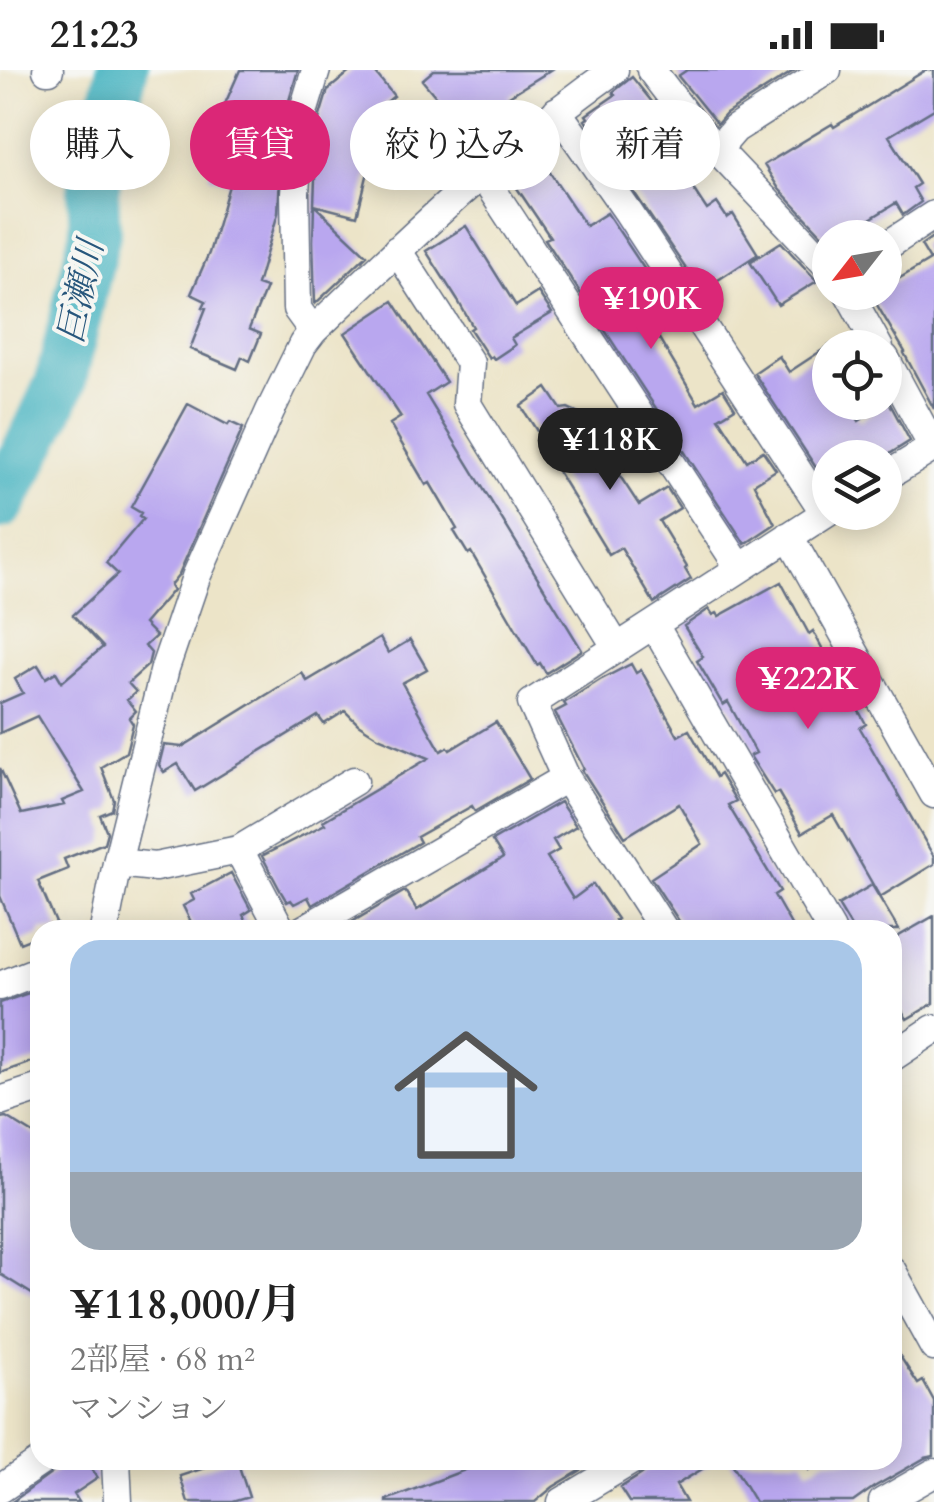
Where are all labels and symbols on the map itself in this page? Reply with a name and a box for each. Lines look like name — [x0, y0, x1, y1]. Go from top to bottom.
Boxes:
north arrow — [812, 220, 902, 310]
water label: 巨瀬川 — [47, 232, 116, 349]
pin: ¥190K — [581, 267, 721, 352]
pin: ¥118K — [540, 408, 680, 493]
pin: ¥222K — [738, 647, 878, 732]

